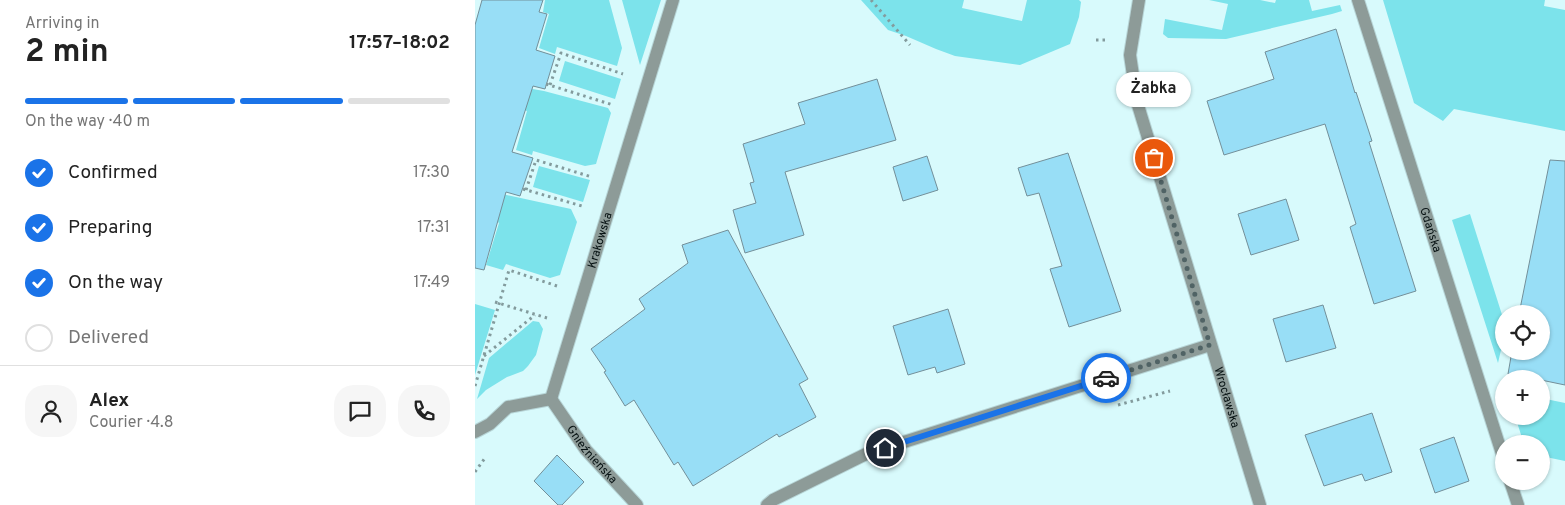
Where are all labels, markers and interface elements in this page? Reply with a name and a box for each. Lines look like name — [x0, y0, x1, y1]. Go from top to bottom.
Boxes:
text: Arriving in — [25, 14, 100, 34]
text: 17:57–18:02 — [349, 31, 450, 55]
text: 2 min — [25, 33, 109, 73]
callout: Żabka — [1117, 73, 1191, 108]
text: Żabka — [1131, 79, 1177, 99]
text: On the way · 40 m — [25, 112, 150, 132]
pin — [1133, 137, 1175, 179]
icon: bag — [1140, 144, 1168, 172]
icon: check — [25, 159, 53, 187]
text: Confirmed — [68, 161, 158, 185]
text: 17:30 — [413, 163, 450, 183]
street label: Gdańska — [1415, 206, 1445, 254]
street label: Krakowska — [584, 211, 617, 271]
icon: check — [25, 214, 53, 242]
text: Preparing — [68, 216, 152, 240]
text: 17:31 — [417, 218, 450, 238]
icon: check — [25, 269, 53, 297]
text: On the way — [68, 271, 163, 295]
text: 17:49 — [414, 273, 450, 293]
map controls — [1495, 305, 1550, 490]
button: locate — [1495, 305, 1550, 360]
text: Delivered — [68, 326, 149, 350]
courier — [1081, 353, 1131, 403]
icon: car — [1092, 364, 1120, 392]
street label: Wrocławska — [1209, 365, 1243, 430]
button: + — [1495, 370, 1550, 425]
button: person — [25, 385, 77, 437]
button: chat — [334, 385, 386, 437]
button: phone — [398, 385, 450, 437]
text: Alex — [89, 389, 129, 413]
text: Courier · 4.8 — [89, 413, 173, 433]
street label: Gnieźnieńska — [562, 422, 620, 488]
pin — [864, 427, 906, 469]
icon: home — [871, 434, 899, 462]
button: − — [1495, 435, 1550, 490]

